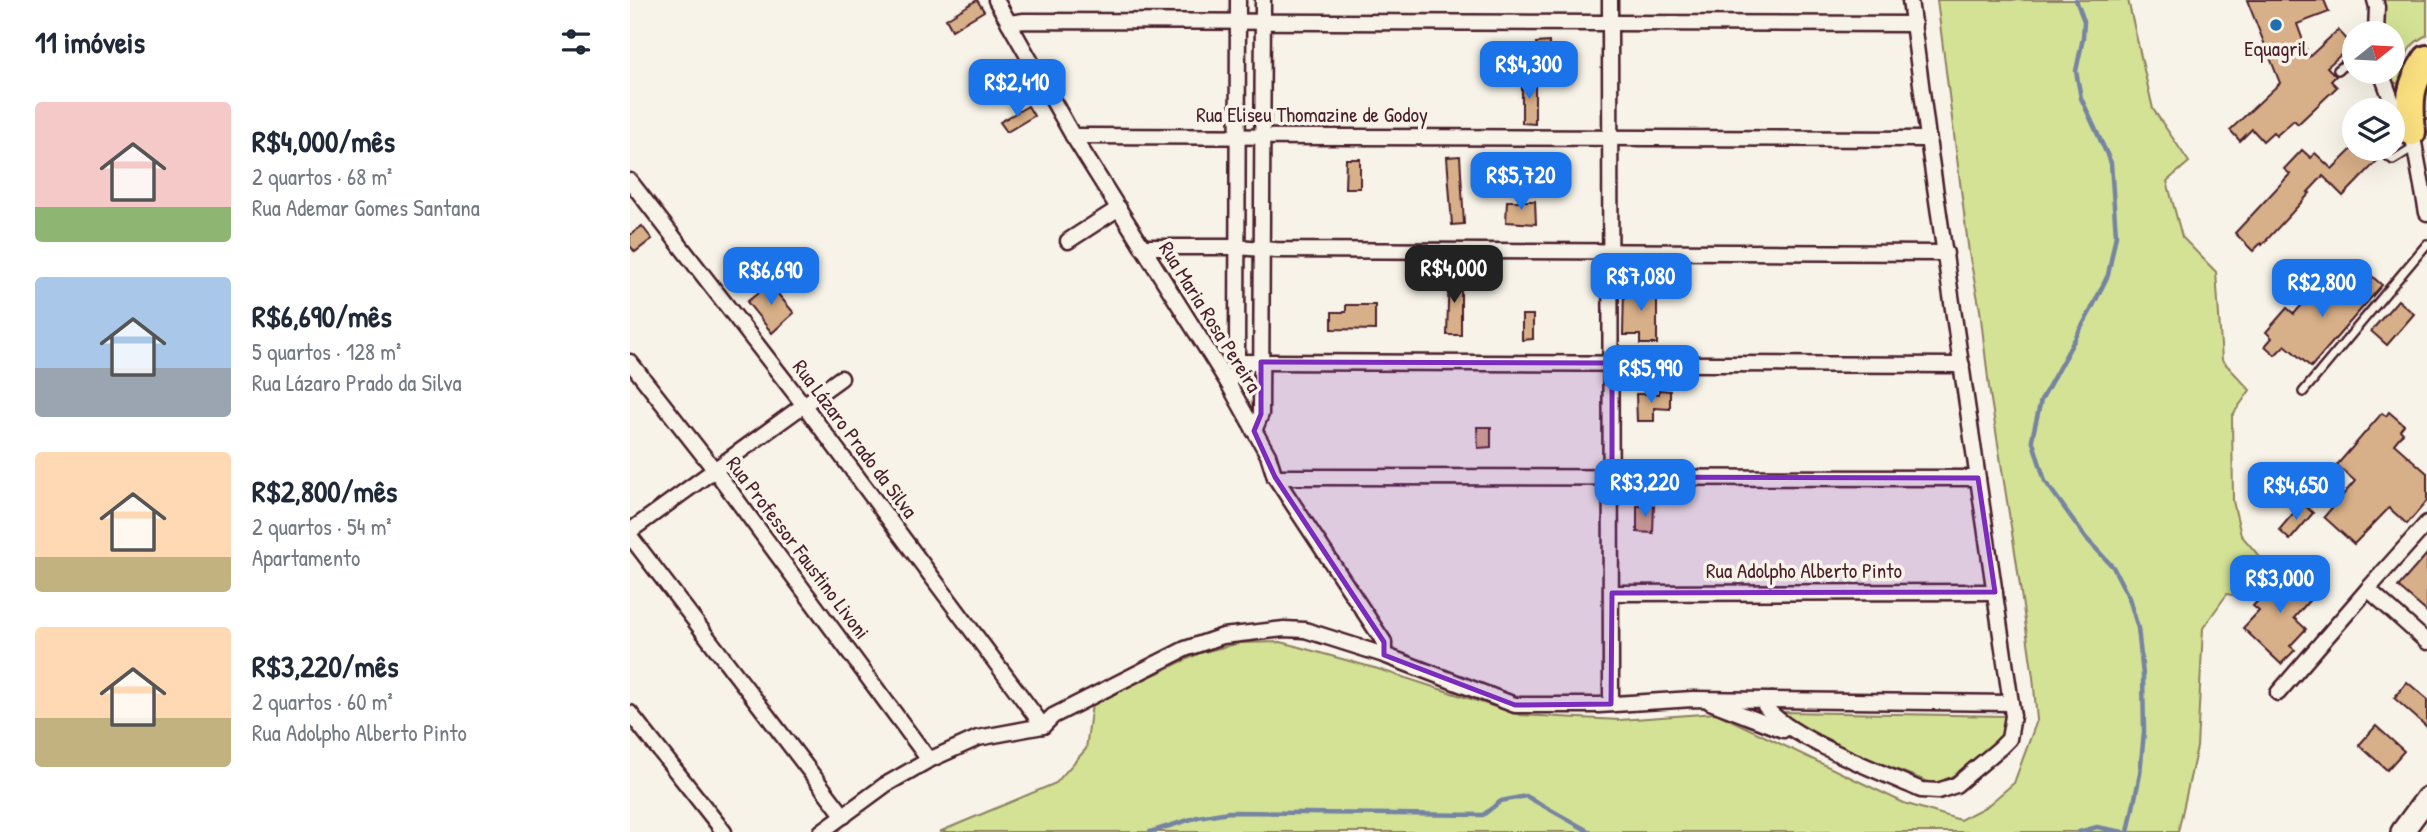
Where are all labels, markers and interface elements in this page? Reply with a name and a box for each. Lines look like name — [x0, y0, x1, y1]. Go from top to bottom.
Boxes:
marker: Equagril — [2268, 17, 2284, 33]
north arrow — [2342, 21, 2404, 84]
map controls — [2342, 21, 2405, 161]
text: 11 imóveis — [35, 22, 145, 62]
icon: filters — [557, 23, 595, 61]
place label: Equagril — [2244, 34, 2308, 63]
pin: R$4,300 — [1464, 42, 1594, 101]
text: R$4,300 — [1496, 48, 1562, 79]
pin: R$2,410 — [952, 60, 1082, 119]
text: R$2,410 — [985, 66, 1049, 97]
button: layers — [2342, 98, 2405, 161]
street label: Rua Eliseu Thomazine de Godoy — [1196, 100, 1428, 129]
text: R$4,000/mês — [252, 121, 395, 161]
icon: home — [91, 130, 175, 214]
pin: R$5,720 — [1456, 152, 1586, 212]
text: R$5,720 — [1487, 159, 1555, 190]
text: 2 quartos · 68 m² — [252, 161, 392, 192]
text: Rua Ademar Gomes Santana — [252, 192, 480, 223]
street label: Rua Maria Rosa Pereira — [1152, 236, 1268, 398]
pin: R$4,000 — [1389, 246, 1519, 305]
pin: R$6,690 — [706, 247, 836, 307]
text: R$4,000 — [1421, 252, 1487, 283]
text: R$6,690 — [739, 254, 803, 285]
pin: R$7,080 — [1576, 254, 1706, 313]
text: R$7,080 — [1607, 260, 1675, 291]
pin: R$2,800 — [2257, 260, 2387, 319]
text: R$2,800 — [2288, 266, 2356, 297]
text: R$6,690/mês — [252, 296, 392, 336]
icon: home — [91, 305, 175, 389]
text: 5 quartos · 128 m² — [252, 336, 401, 367]
pin: R$5,990 — [1586, 346, 1716, 405]
text: R$5,990 — [1619, 352, 1683, 383]
street label: Rua Lázaro Prado da Silva — [786, 354, 925, 524]
text: Rua Lázaro Prado da Silva — [252, 367, 462, 398]
street label: Rua Professor Faustino Livoni — [720, 450, 877, 645]
pin: R$3,220 — [1580, 460, 1710, 519]
pin: R$4,650 — [2231, 462, 2361, 522]
text: R$3,220 — [1611, 466, 1679, 497]
text: R$4,650 — [2264, 469, 2328, 500]
text: R$2,800/mês — [252, 471, 397, 511]
icon: home — [91, 480, 175, 564]
text: 2 quartos · 54 m² — [252, 511, 392, 542]
text: Apartamento — [252, 542, 360, 573]
street label: Rua Adolpho Alberto Pinto — [1706, 556, 1902, 585]
pin: R$3,000 — [2215, 556, 2345, 615]
text: R$3,000 — [2246, 562, 2314, 593]
text: R$3,220/mês — [252, 646, 398, 686]
icon: home — [91, 655, 175, 739]
text: 2 quartos · 60 m² — [252, 686, 393, 717]
text: Rua Adolpho Alberto Pinto — [252, 717, 467, 748]

